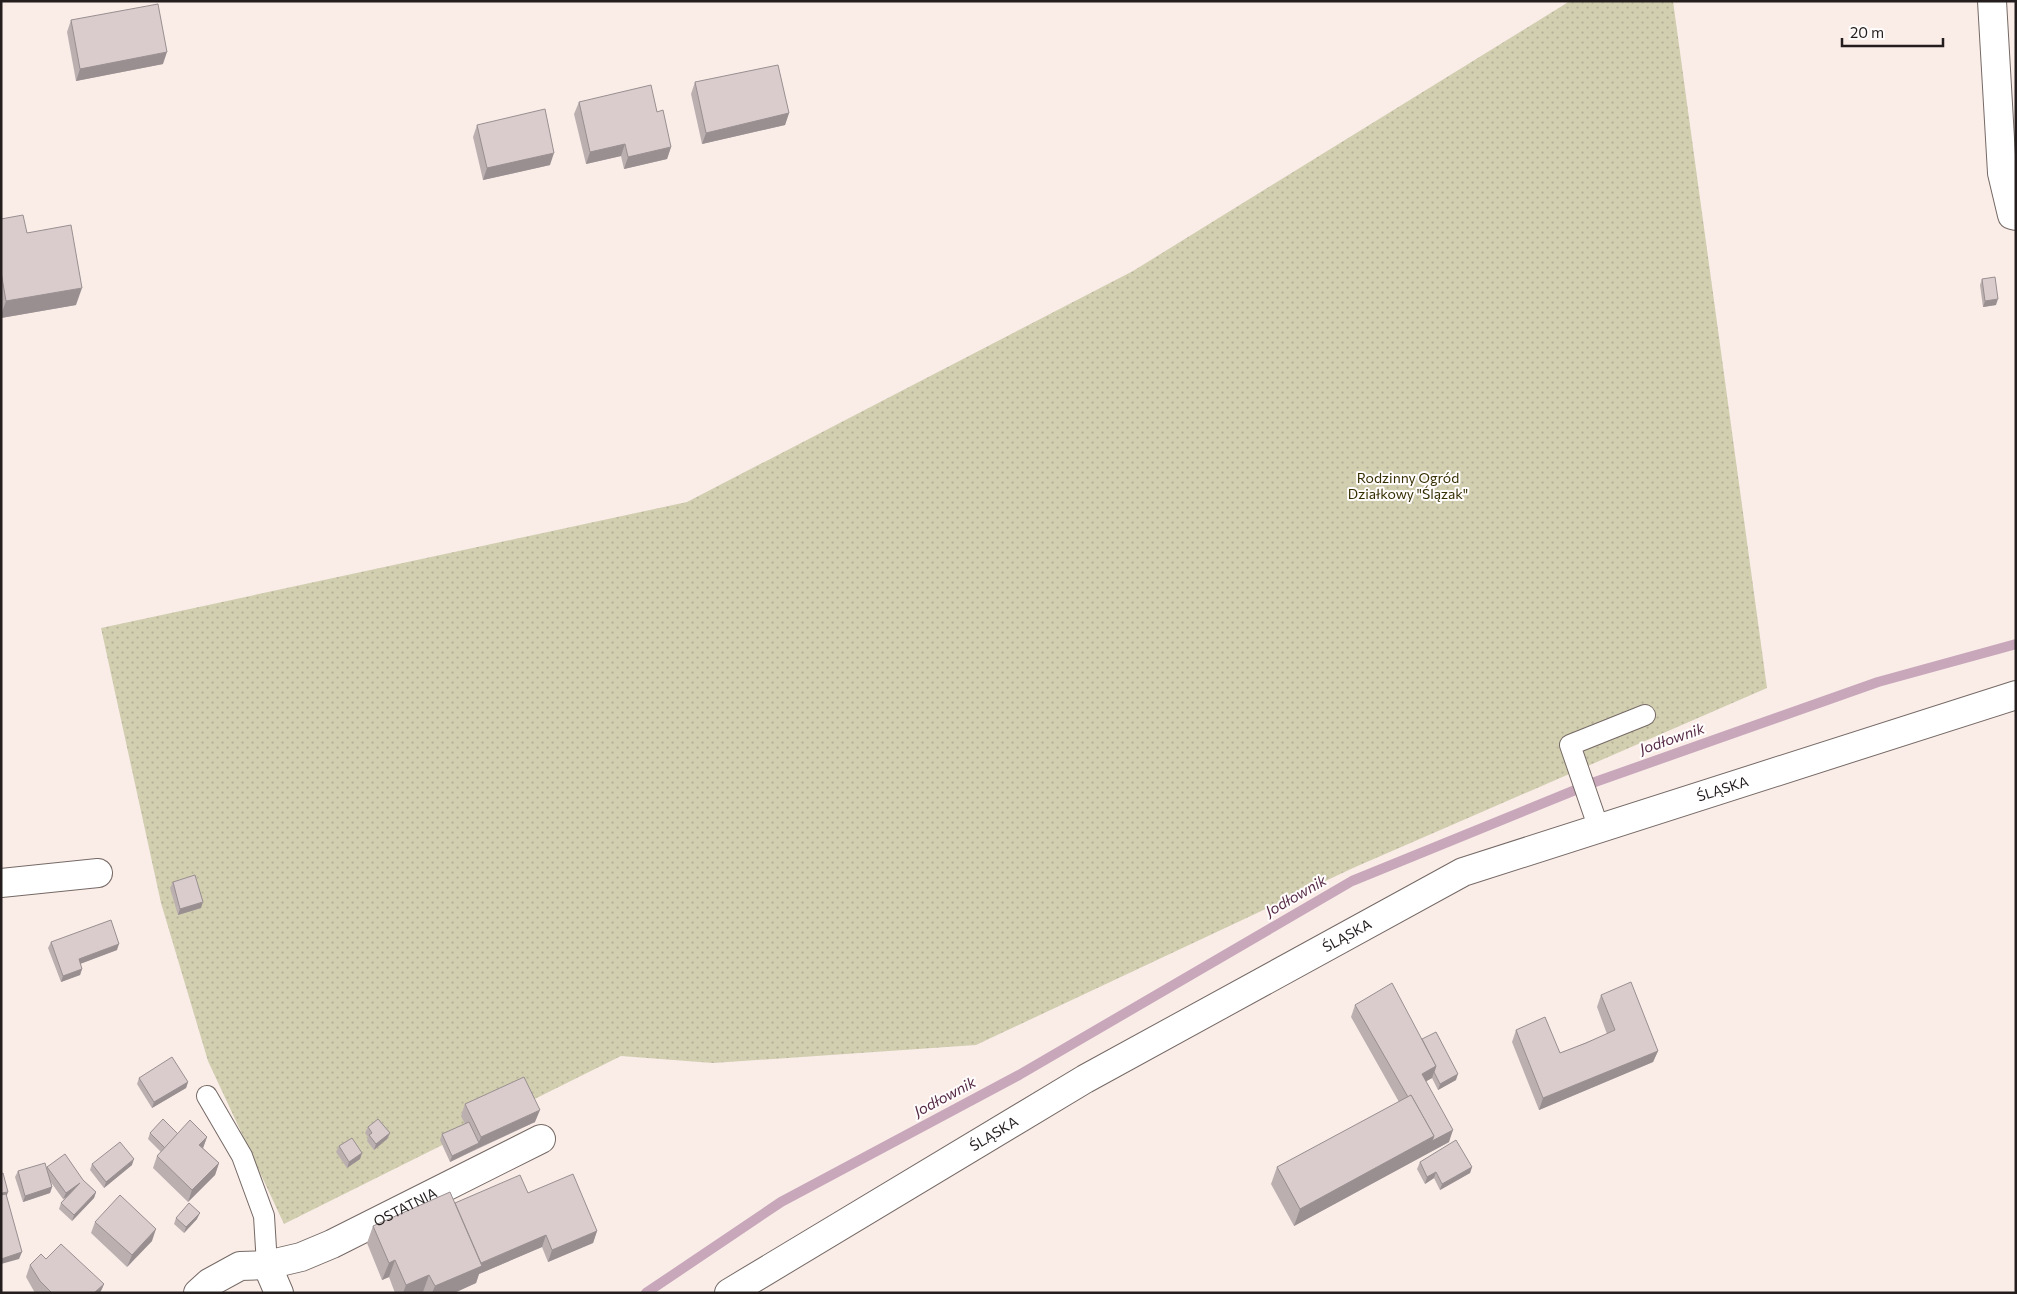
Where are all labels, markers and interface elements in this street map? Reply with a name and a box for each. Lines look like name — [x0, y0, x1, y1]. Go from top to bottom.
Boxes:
scale bar — [1842, 15, 1943, 47]
text: 20 m — [1850, 23, 1884, 41]
park label: Rodzinny Ogród Działkowy "Ślązak" — [1348, 469, 1468, 502]
water label: Jodłownik — [1635, 718, 1707, 758]
street label: ŚLĄSKA — [1695, 772, 1751, 805]
water label: Jodłownik — [1260, 870, 1330, 921]
street label: ŚLĄSKA — [1319, 915, 1374, 955]
water label: Jodłownik — [909, 1072, 979, 1121]
street label: ŚLĄSKA — [966, 1112, 1021, 1154]
street label: OSTATNIA — [370, 1184, 440, 1230]

